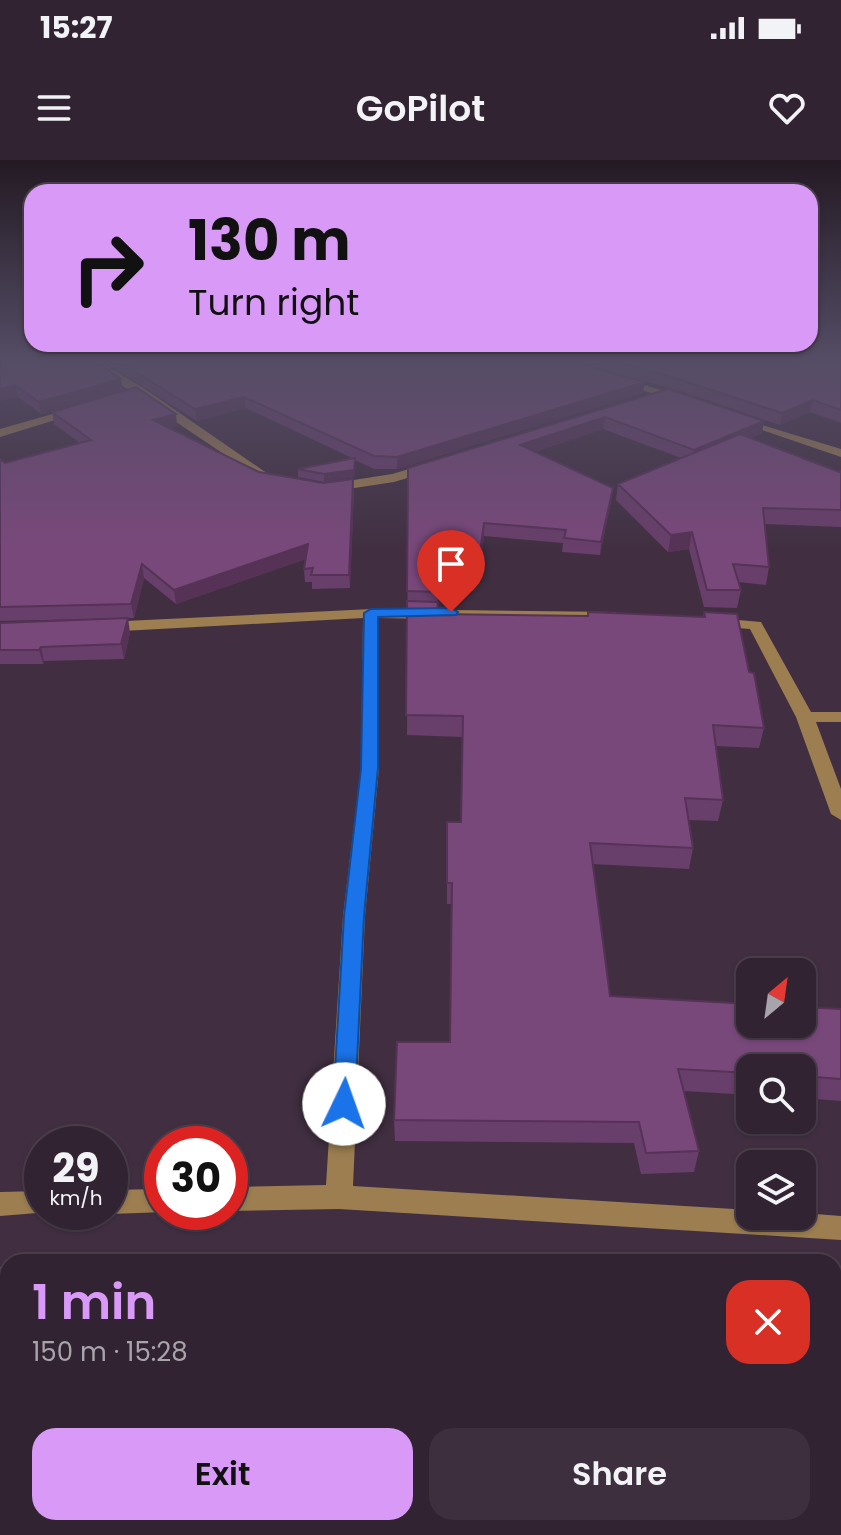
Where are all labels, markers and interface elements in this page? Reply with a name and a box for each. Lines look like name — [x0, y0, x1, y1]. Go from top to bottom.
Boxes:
text: 15:27 — [40, 6, 112, 49]
text: GoPilot — [356, 83, 485, 134]
icon: menu — [32, 86, 76, 130]
icon: heart — [765, 86, 809, 130]
text: 130 m — [188, 201, 351, 280]
icon: right — [56, 216, 160, 320]
text: Turn right — [188, 277, 359, 328]
pin — [417, 530, 485, 612]
icon: arrive — [429, 542, 473, 586]
north arrow — [736, 958, 816, 1038]
map controls — [736, 958, 816, 1230]
button: search — [736, 1054, 816, 1134]
position arrow — [302, 1062, 386, 1146]
speed limit sign: 30 — [144, 1126, 248, 1230]
text: 29 — [52, 1140, 100, 1196]
button: layers — [736, 1150, 816, 1230]
text: km/h — [49, 1184, 103, 1212]
text: 1 min — [32, 1269, 156, 1336]
button: close — [726, 1280, 810, 1364]
text: 150 m · 15:28 — [32, 1334, 188, 1370]
button: Exit — [32, 1428, 413, 1520]
button: Share — [429, 1428, 810, 1520]

